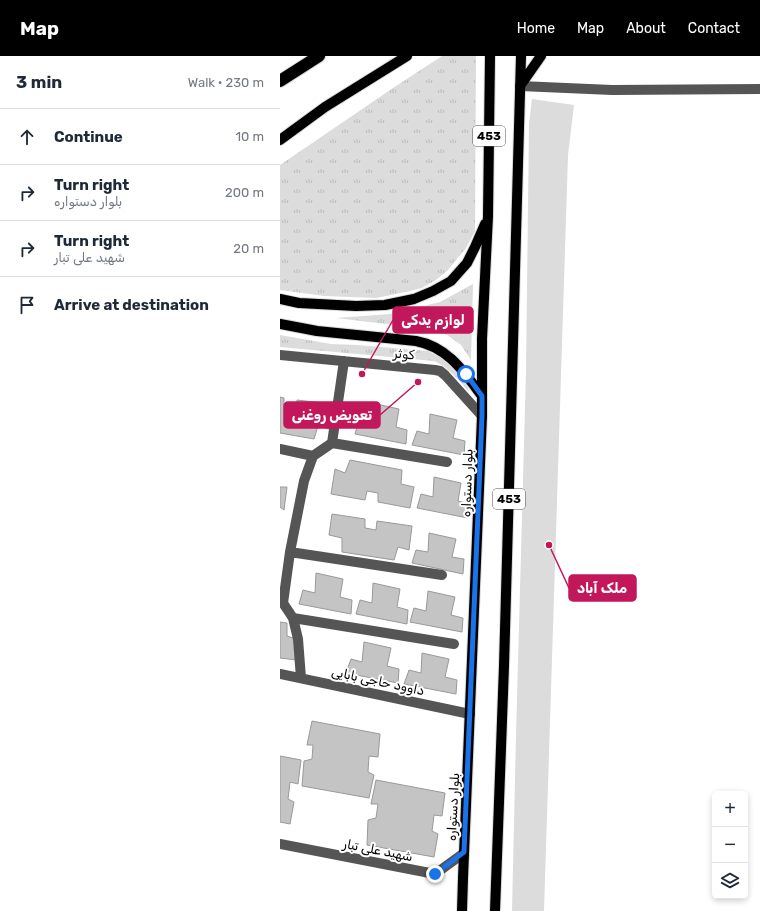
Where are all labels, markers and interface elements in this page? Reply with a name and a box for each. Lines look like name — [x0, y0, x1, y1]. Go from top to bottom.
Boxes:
text: Map — [20, 17, 59, 40]
text: Home — [517, 20, 555, 37]
text: Map — [577, 20, 604, 37]
text: About — [626, 20, 666, 37]
text: Contact — [688, 20, 740, 37]
text: 3 min — [16, 72, 62, 92]
text: Walk · 230 m — [188, 75, 264, 90]
icon: ahead — [16, 126, 38, 148]
road number: 453 — [473, 126, 505, 146]
text: Continue — [54, 128, 123, 146]
text: 10 m — [235, 129, 264, 144]
text: Turn right — [54, 176, 129, 194]
icon: right — [16, 182, 38, 204]
text: 200 m — [225, 185, 264, 200]
text: بلوار دستواره — [54, 194, 122, 209]
text: Turn right — [54, 232, 129, 250]
icon: right — [16, 238, 38, 260]
text: 20 m — [233, 241, 264, 256]
text: شهید علی تبار — [54, 250, 125, 265]
icon: arrive — [16, 294, 38, 316]
text: Arrive at destination — [54, 296, 209, 314]
callout: لوازم یدکی — [393, 307, 473, 333]
text: لوازم یدکی — [401, 312, 465, 330]
street label: کوثر — [392, 346, 415, 363]
route start — [457, 365, 475, 383]
callout: تعویض روغنی — [284, 402, 380, 428]
text: تعویض روغنی — [292, 407, 372, 424]
street label: بلوار دستواره — [458, 449, 477, 517]
road number: 453 — [493, 489, 525, 509]
callout: ملک آباد — [569, 575, 636, 601]
text: ملک آباد — [577, 580, 627, 597]
street label: داوود حاجی بابایی — [330, 664, 426, 699]
street label: بلوار دستواره — [444, 773, 463, 842]
map controls — [712, 791, 748, 899]
button: + — [712, 791, 748, 827]
button: − — [712, 827, 748, 863]
street label: شهید علی تبار — [341, 836, 414, 865]
button: layers — [712, 863, 748, 899]
route end — [426, 865, 444, 883]

